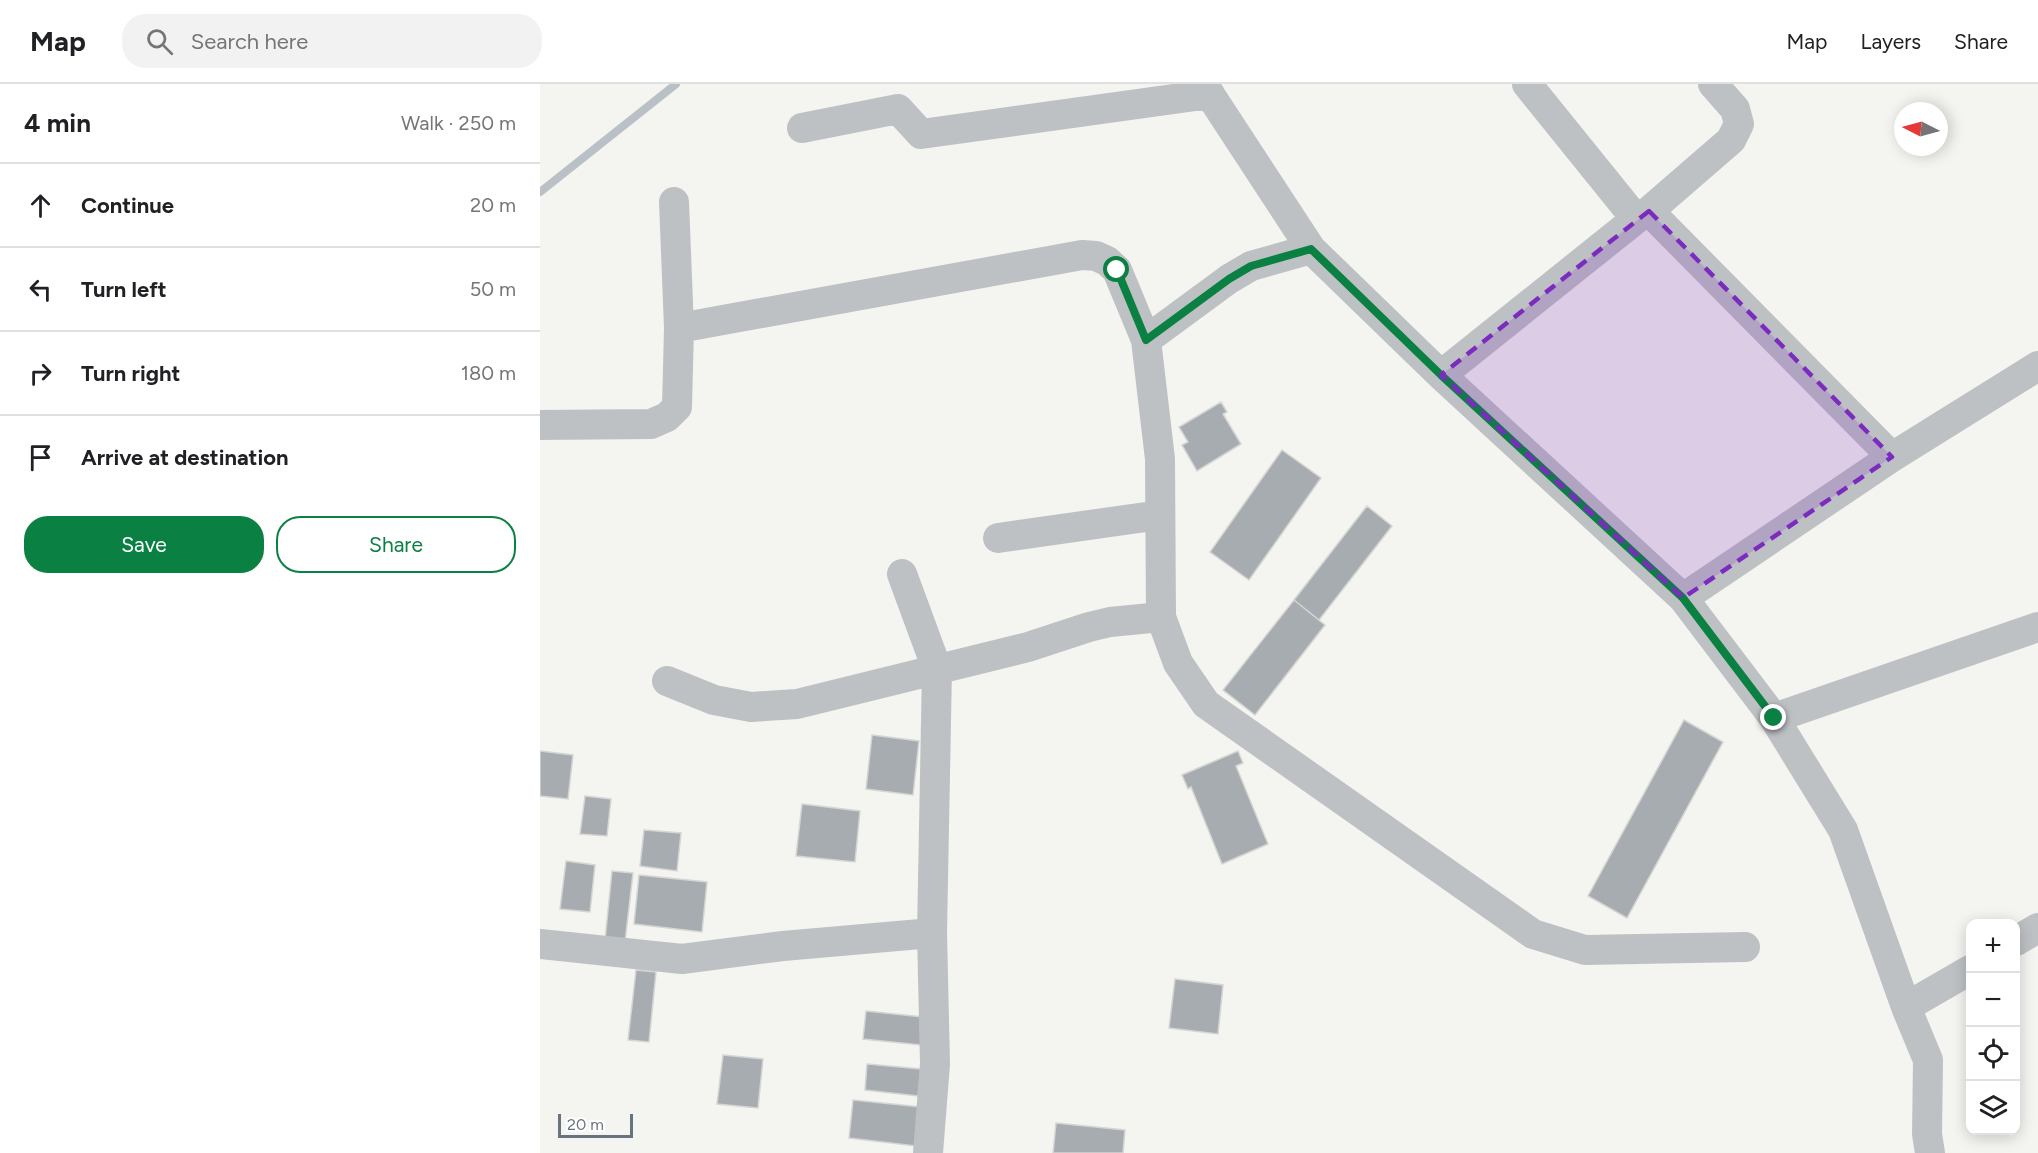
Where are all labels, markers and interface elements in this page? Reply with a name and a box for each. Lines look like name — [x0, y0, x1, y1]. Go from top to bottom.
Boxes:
search box — [122, 14, 542, 68]
text: Map — [30, 24, 86, 58]
icon: search — [143, 25, 176, 58]
text: Search here — [191, 28, 308, 55]
text: Map — [1787, 29, 1827, 54]
text: Layers — [1860, 29, 1921, 54]
text: Share — [1954, 29, 2008, 54]
north arrow — [1894, 102, 1948, 156]
text: 4 min — [24, 107, 91, 139]
text: Walk · 250 m — [401, 111, 516, 135]
icon: ahead — [24, 189, 57, 222]
text: Continue — [81, 192, 174, 219]
text: 20 m — [470, 193, 516, 217]
route start — [1103, 256, 1129, 282]
icon: left — [24, 273, 57, 306]
text: Turn left — [81, 276, 167, 303]
text: 50 m — [470, 277, 516, 301]
icon: right — [24, 357, 57, 390]
text: Turn right — [81, 360, 180, 387]
text: 180 m — [461, 361, 516, 385]
icon: arrive — [24, 441, 57, 474]
text: Arrive at destination — [81, 444, 289, 471]
button: Save — [24, 516, 264, 573]
button: Share — [276, 516, 516, 573]
route end — [1760, 704, 1786, 730]
map controls — [1966, 919, 2020, 1135]
button: + — [1966, 919, 2020, 973]
button: − — [1966, 973, 2020, 1027]
button: locate — [1966, 1027, 2020, 1081]
button: layers — [1966, 1081, 2020, 1135]
scale bar — [558, 1111, 633, 1138]
text: 20 m — [567, 1115, 604, 1134]

